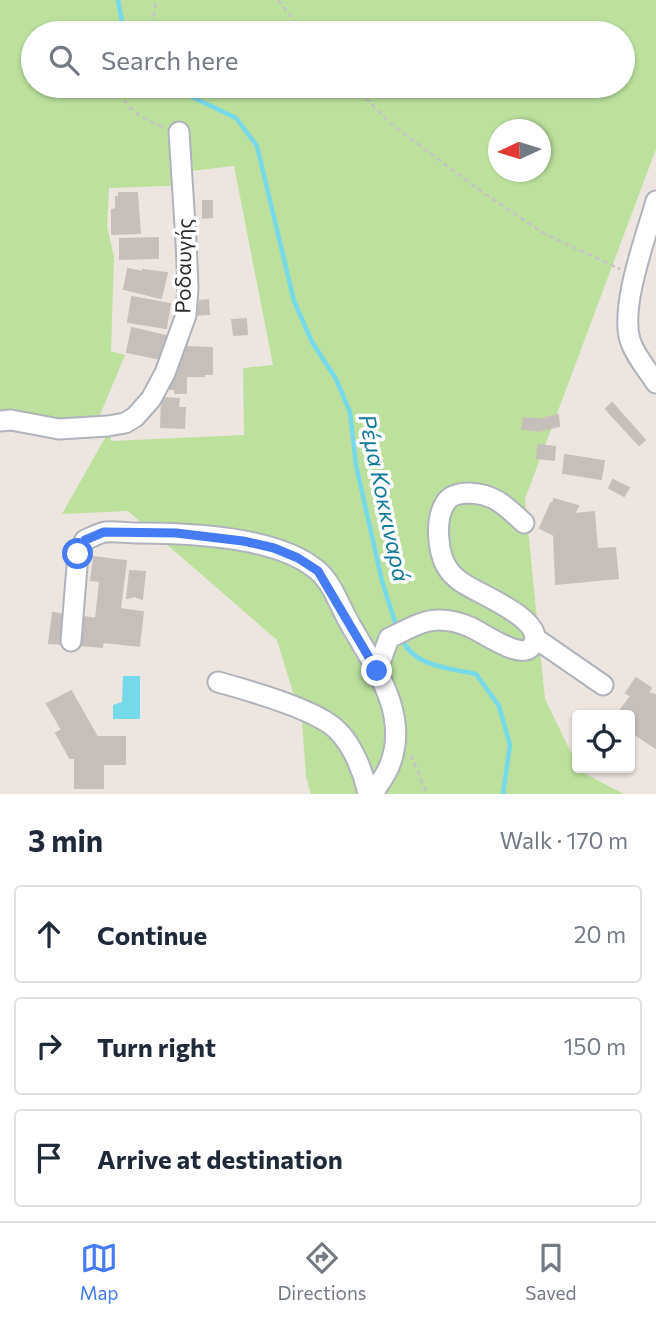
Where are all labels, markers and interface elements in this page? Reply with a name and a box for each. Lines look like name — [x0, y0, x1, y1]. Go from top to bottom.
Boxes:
search box — [21, 21, 635, 98]
icon: search — [45, 41, 83, 79]
text: Search here — [101, 44, 239, 75]
north arrow — [488, 119, 551, 182]
street label: Ροδαυγής — [169, 218, 196, 314]
water label: Ρέμα Κοκκιναρά — [354, 412, 416, 584]
route start — [62, 538, 93, 569]
route end — [361, 655, 392, 686]
map controls — [572, 710, 635, 773]
button: locate — [572, 710, 635, 773]
text: 3 min — [28, 821, 103, 858]
text: Walk · 170 m — [500, 826, 628, 854]
icon: ahead — [30, 915, 68, 953]
text: Continue — [97, 919, 207, 950]
text: 20 m — [574, 920, 626, 948]
icon: right — [30, 1027, 68, 1065]
text: Turn right — [97, 1031, 216, 1062]
text: 150 m — [563, 1032, 626, 1060]
icon: arrive — [30, 1139, 68, 1177]
text: Arrive at destination — [97, 1143, 343, 1174]
tab: Map — [79, 1239, 119, 1304]
tab: Directions — [277, 1239, 367, 1304]
tab: Saved — [525, 1239, 577, 1304]

